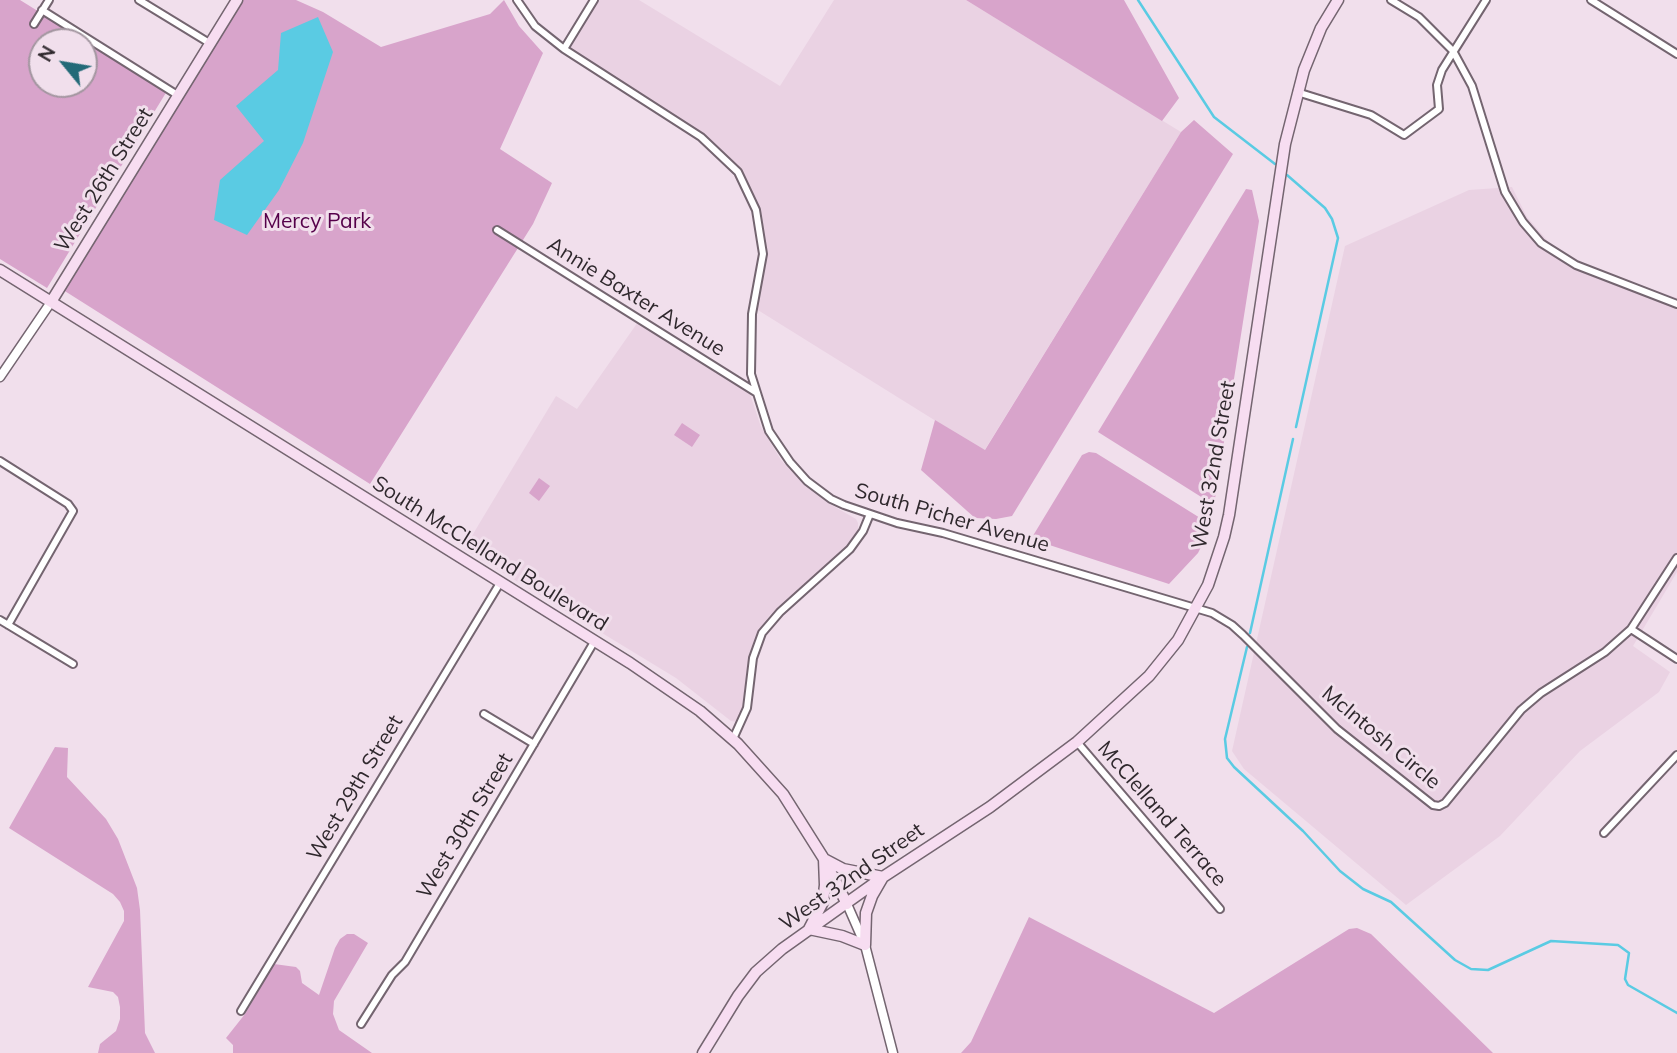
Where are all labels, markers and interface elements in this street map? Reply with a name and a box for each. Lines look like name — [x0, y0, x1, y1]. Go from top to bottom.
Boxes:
north arrow — [28, 28, 98, 98]
text: N — [33, 41, 61, 66]
street label: West 26th Street — [50, 103, 158, 257]
park label: Mercy Park — [263, 209, 371, 235]
street label: Annie Baxter Avenue — [542, 232, 730, 362]
street label: West 32nd Street — [1187, 379, 1241, 551]
street label: South McClelland Boulevard — [368, 471, 612, 637]
street label: South Picher Avenue — [852, 478, 1052, 558]
street label: McIntosh Circle — [1316, 681, 1446, 795]
street label: West 29th Street — [302, 711, 408, 865]
street label: McClelland Terrace — [1092, 736, 1232, 892]
street label: West 30th Street — [412, 749, 518, 903]
street label: West 32nd Street — [775, 818, 929, 936]

